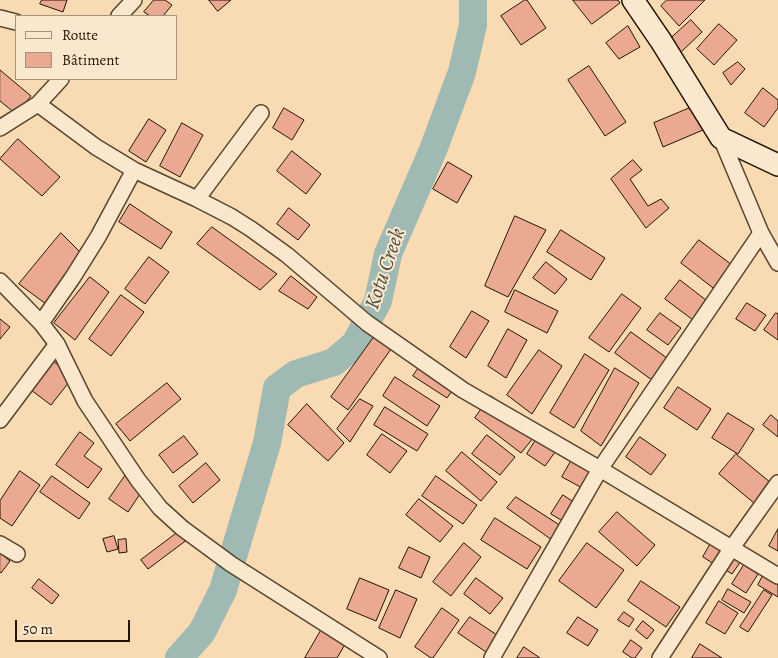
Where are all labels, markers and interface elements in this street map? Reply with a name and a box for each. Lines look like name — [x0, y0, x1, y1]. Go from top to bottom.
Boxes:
legend — [15, 15, 178, 80]
text: Route — [62, 25, 98, 45]
text: Bâtiment — [62, 50, 120, 70]
water label: Kotu Creek — [360, 225, 412, 313]
scale bar — [18, 610, 132, 642]
text: 50 m — [23, 619, 53, 639]

